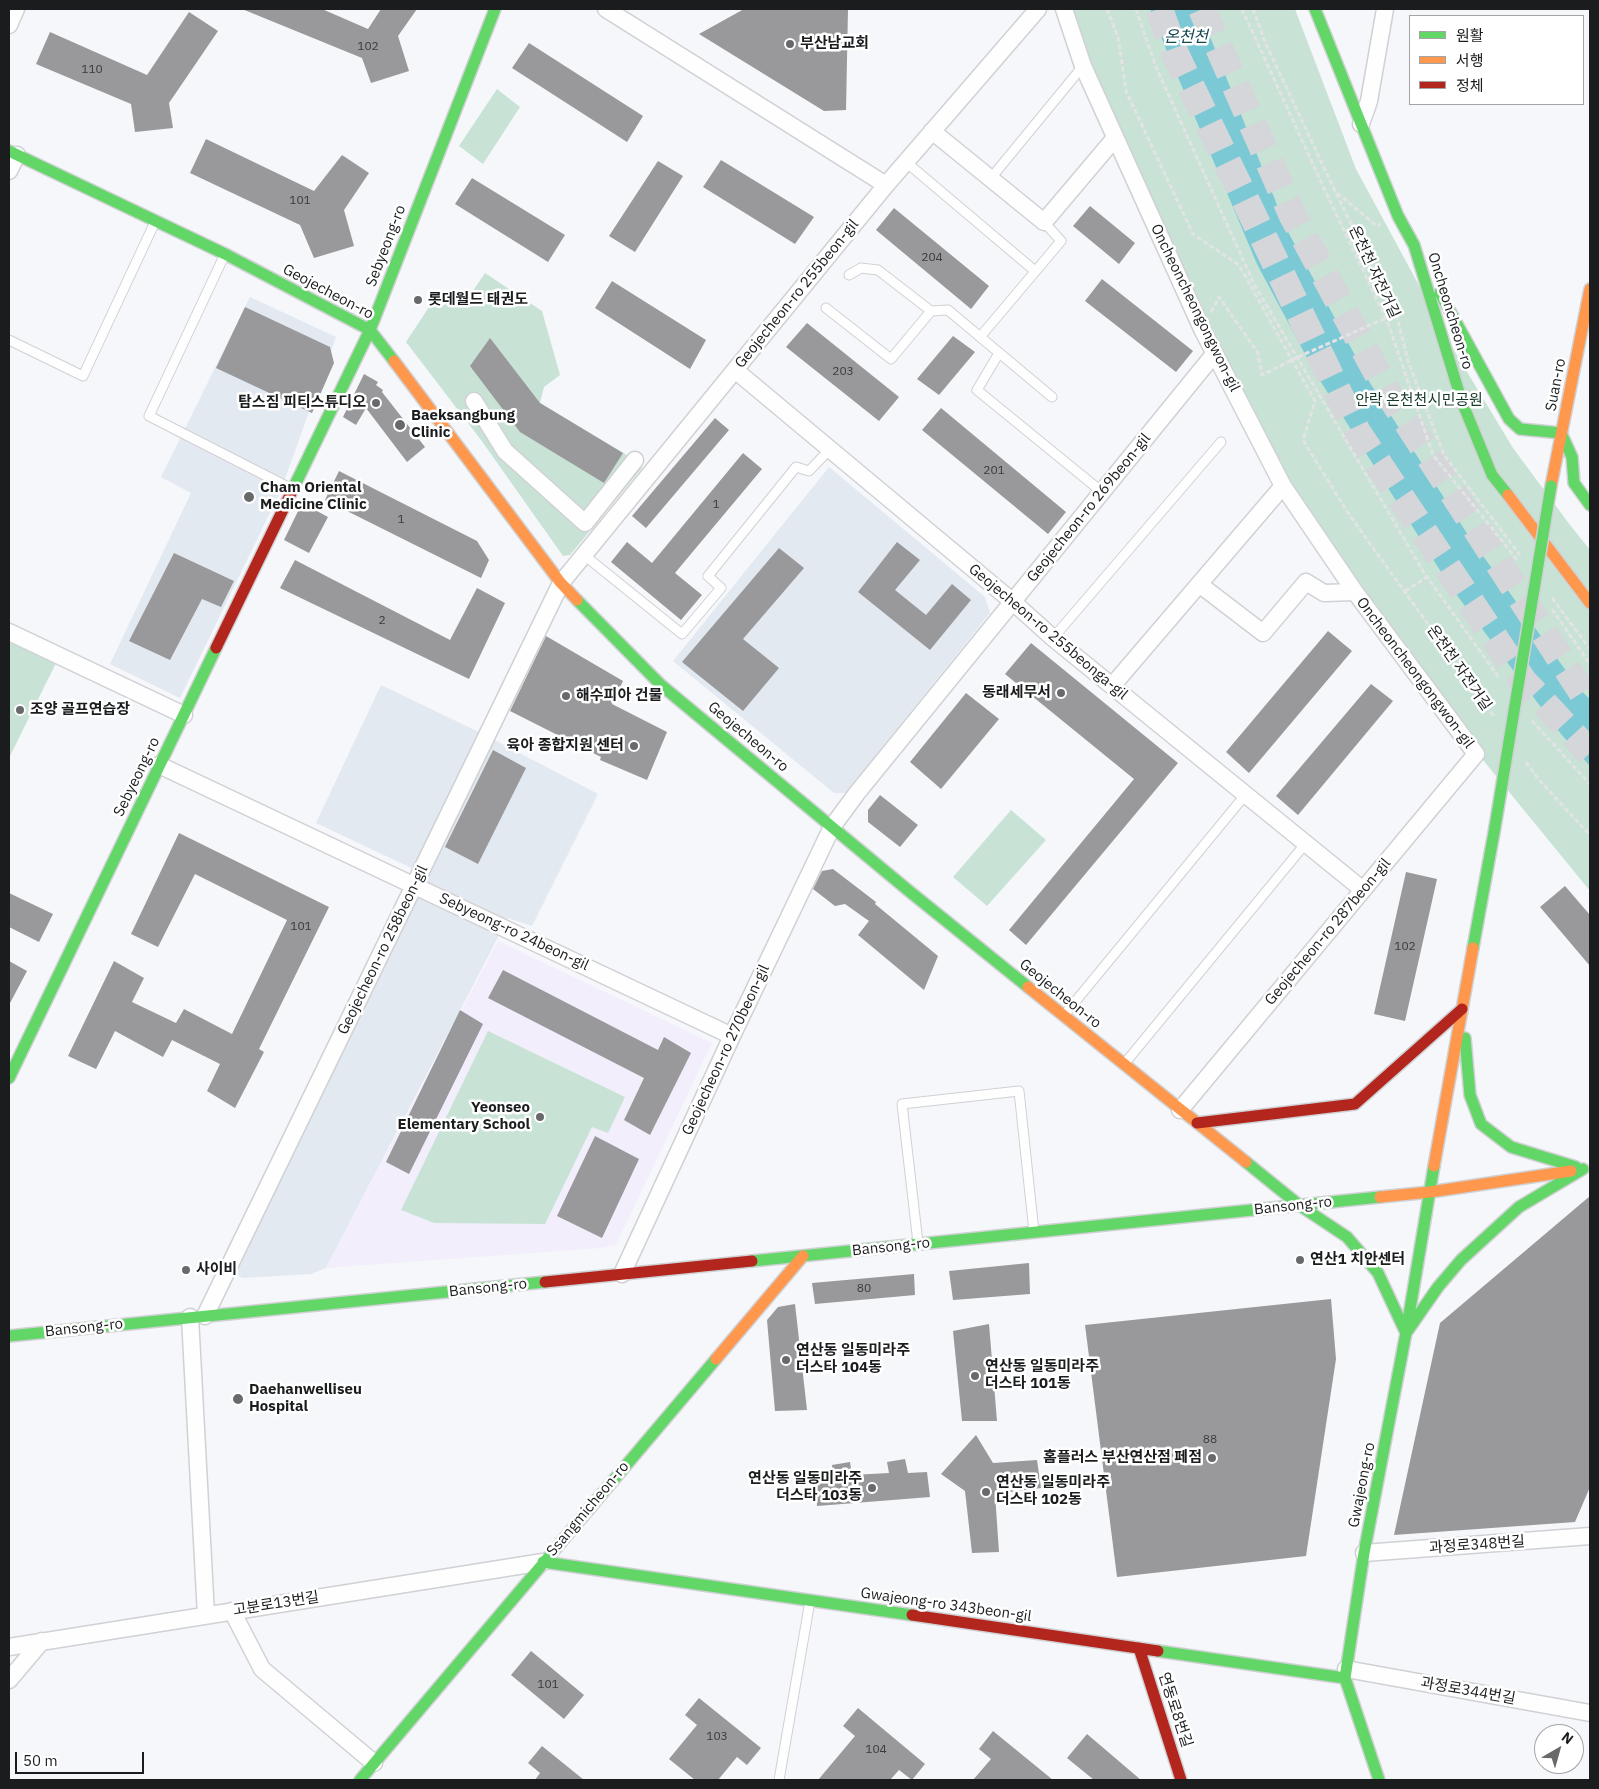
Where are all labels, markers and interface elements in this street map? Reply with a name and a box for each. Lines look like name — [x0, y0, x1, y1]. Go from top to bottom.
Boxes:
legend — [1409, 15, 1584, 105]
text: 원활 — [1456, 26, 1484, 45]
water label: 온천천 — [1164, 27, 1208, 47]
place label: 부산남교회 — [800, 35, 869, 53]
marker: 부산남교회 — [784, 38, 796, 50]
house number: 102 — [357, 40, 379, 54]
text: 서행 — [1456, 51, 1484, 70]
house number: 110 — [81, 63, 103, 77]
text: 정체 — [1456, 76, 1484, 95]
house number: 101 — [289, 194, 311, 208]
street label: Sebyeong-ro — [362, 203, 410, 289]
street label: Geojecheon-ro 255beon-gil — [731, 216, 863, 372]
street label: Oncheoncheongongwon-gil — [1146, 221, 1244, 395]
street label: 온천천 자전거길 — [1345, 223, 1403, 321]
street label: Oncheoncheon-ro — [1424, 250, 1476, 372]
house number: 204 — [921, 251, 943, 265]
street label: Geojecheon-ro — [280, 261, 376, 323]
place label: 롯데월드 태권도 — [428, 291, 528, 309]
marker: 롯데월드 태권도 — [412, 294, 424, 306]
street label: Suan-ro — [1542, 357, 1570, 413]
house number: 203 — [832, 365, 854, 379]
park label: 안락 온천천시민공원 — [1355, 392, 1483, 410]
place label: 탐스짐 피티스튜디오 — [238, 394, 366, 412]
marker: 탐스짐 피티스튜디오 — [370, 397, 382, 409]
place label: Baeksangbung Clinic — [411, 407, 515, 442]
marker: Baeksangbung Clinic — [393, 418, 407, 432]
street label: Geojecheon-ro 269beon-gil — [1023, 430, 1155, 586]
house number: 201 — [983, 464, 1005, 478]
place label: Cham Oriental Medicine Clinic — [260, 479, 367, 514]
marker: Cham Oriental Medicine Clinic — [242, 490, 256, 504]
house number: 1 — [712, 498, 720, 512]
house number: 1 — [397, 513, 405, 527]
street label: Geojecheon-ro 255beonga-gil — [965, 560, 1131, 704]
street label: Oncheoncheongongwon-gil — [1352, 594, 1478, 752]
house number: 2 — [378, 614, 386, 628]
street label: 온천천 자전거길 — [1423, 622, 1495, 714]
place label: 동래세무서 — [982, 684, 1051, 702]
place label: 해수피아 건물 — [576, 687, 662, 705]
marker: 동래세무서 — [1055, 687, 1067, 699]
marker: 해수피아 건물 — [560, 690, 572, 702]
street label: Geojecheon-ro — [704, 698, 792, 776]
place label: 조양 골프연습장 — [30, 701, 130, 719]
marker: 조양 골프연습장 — [14, 704, 26, 716]
street label: Sebyeong-ro — [110, 734, 164, 820]
place label: 육아 종합지원 센터 — [507, 737, 624, 755]
marker: 육아 종합지원 센터 — [628, 740, 640, 752]
street label: Geojecheon-ro 287beon-gil — [1261, 855, 1395, 1009]
street label: Geojecheon-ro 258beon-gil — [334, 862, 432, 1038]
street label: Sebyeong-ro 24beon-gil — [436, 889, 592, 975]
house number: 101 — [290, 920, 312, 934]
house number: 102 — [1394, 940, 1416, 954]
street label: Geojecheon-ro — [1015, 956, 1105, 1032]
street label: Geojecheon-ro 270beon-gil — [678, 962, 774, 1138]
place label: Yeonseo Elementary School — [398, 1099, 530, 1134]
marker: Yeonseo Elementary School — [534, 1111, 546, 1123]
street label: Bansong-ro — [1253, 1193, 1333, 1219]
street label: Bansong-ro — [851, 1234, 931, 1260]
place label: 연산1 치안센터 — [1310, 1251, 1405, 1269]
marker: 연산1 치안센터 — [1294, 1254, 1306, 1266]
place label: 사이비 — [196, 1261, 237, 1279]
marker: 사이비 — [180, 1264, 192, 1276]
street label: Bansong-ro — [448, 1275, 528, 1301]
house number: 80 — [857, 1282, 871, 1296]
street label: Bansong-ro — [44, 1315, 124, 1341]
place label: 연산동 일동미라주 더스타 104동 — [796, 1342, 910, 1377]
marker: 연산동 일동미라주 더스타 104동 — [780, 1354, 792, 1366]
place label: 연산동 일동미라주 더스타 101동 — [985, 1358, 1099, 1393]
marker: 연산동 일동미라주 더스타 101동 — [969, 1370, 981, 1382]
place label: Daehanwelliseu Hospital — [249, 1381, 362, 1416]
marker: Daehanwelliseu Hospital — [231, 1392, 245, 1406]
house number: 88 — [1203, 1433, 1217, 1447]
street label: Gwajeong-ro — [1345, 1441, 1379, 1529]
place label: 홈플러스 부산연산점 페점 — [1043, 1449, 1202, 1467]
marker: 홈플러스 부산연산점 페점 — [1206, 1452, 1218, 1464]
street label: Ssangmicheon-ro — [543, 1458, 633, 1560]
place label: 연산동 일동미라주 더스타 103동 — [748, 1470, 862, 1505]
place label: 연산동 일동미라주 더스타 102동 — [996, 1474, 1110, 1509]
marker: 연산동 일동미라주 더스타 103동 — [866, 1482, 878, 1494]
marker: 연산동 일동미라주 더스타 102동 — [980, 1486, 992, 1498]
street label: 과정로348번길 — [1428, 1533, 1526, 1557]
street label: Gwajeong-ro 343beon-gil — [859, 1584, 1033, 1626]
street label: 고분로13번길 — [232, 1588, 320, 1620]
street label: 연동로8번길 — [1154, 1670, 1196, 1750]
street label: 과정로344번길 — [1419, 1674, 1517, 1708]
house number: 101 — [537, 1678, 559, 1692]
north arrow — [1534, 1724, 1584, 1774]
text: N — [1558, 1728, 1577, 1748]
house number: 103 — [706, 1730, 728, 1744]
scale bar — [18, 1742, 146, 1774]
house number: 104 — [865, 1743, 887, 1757]
text: 50 m — [23, 1751, 58, 1770]

